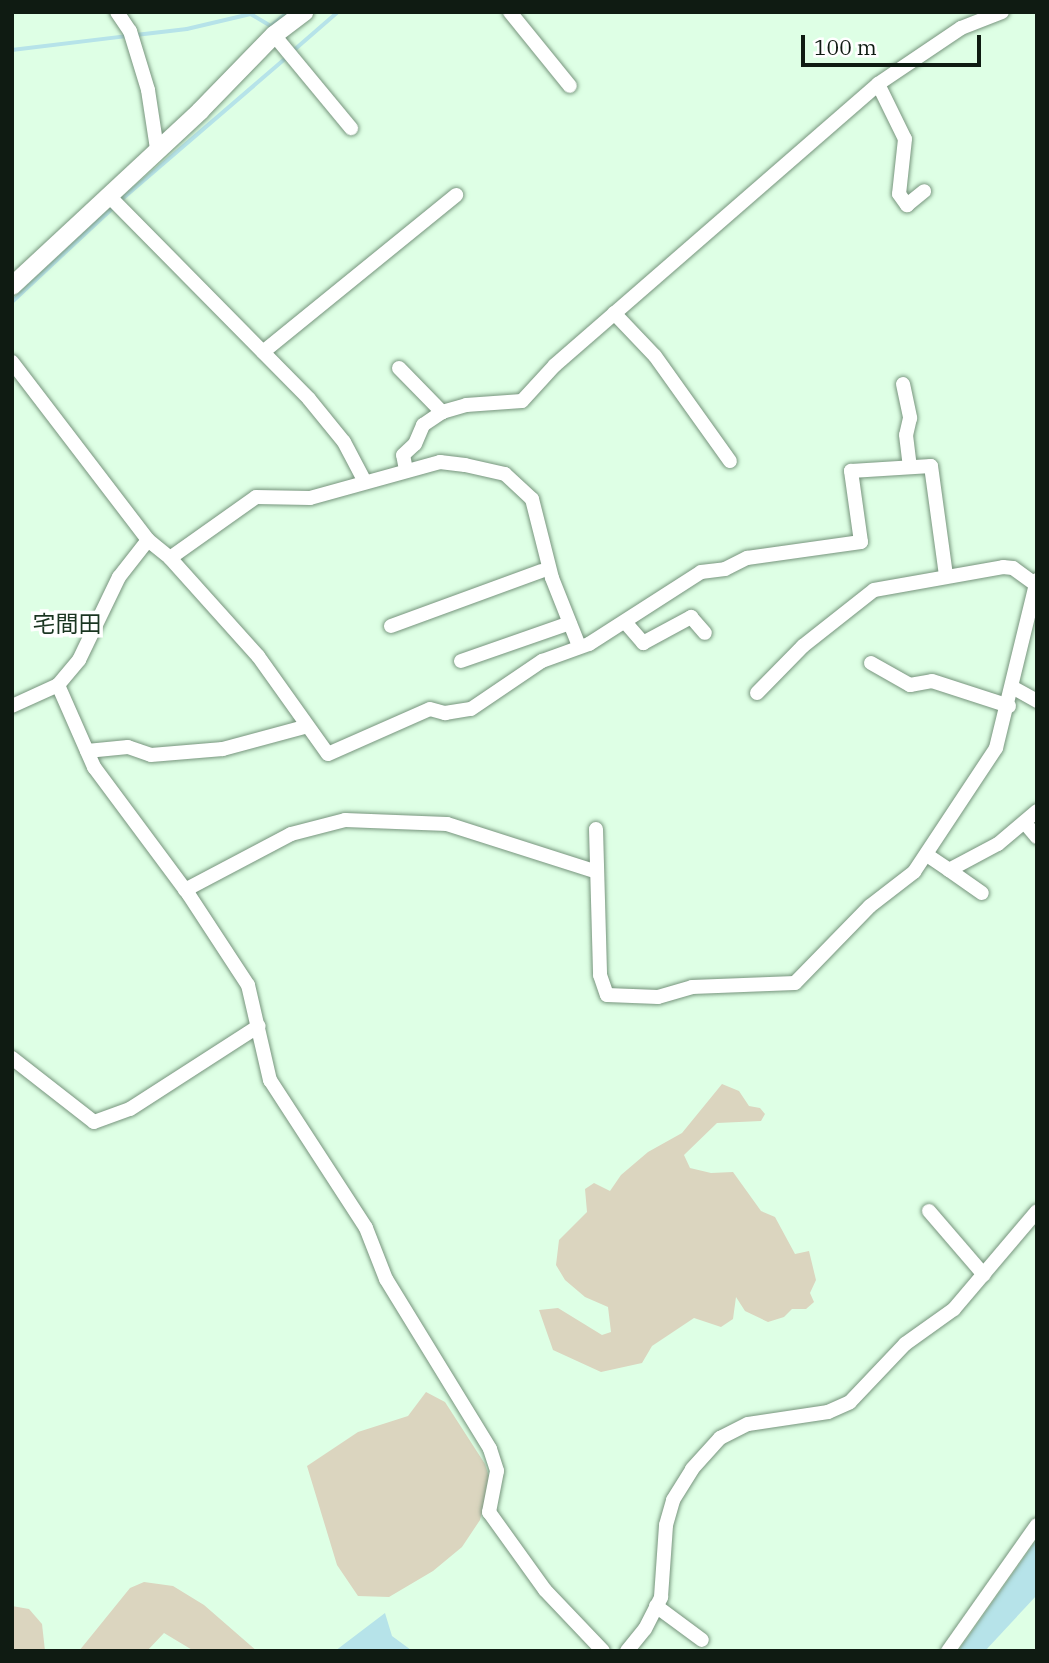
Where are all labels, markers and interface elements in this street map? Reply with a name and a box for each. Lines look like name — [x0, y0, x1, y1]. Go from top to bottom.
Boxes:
scale bar — [804, 21, 984, 65]
text: 100 m — [814, 33, 877, 61]
district label: 宅間田 — [33, 609, 101, 637]

